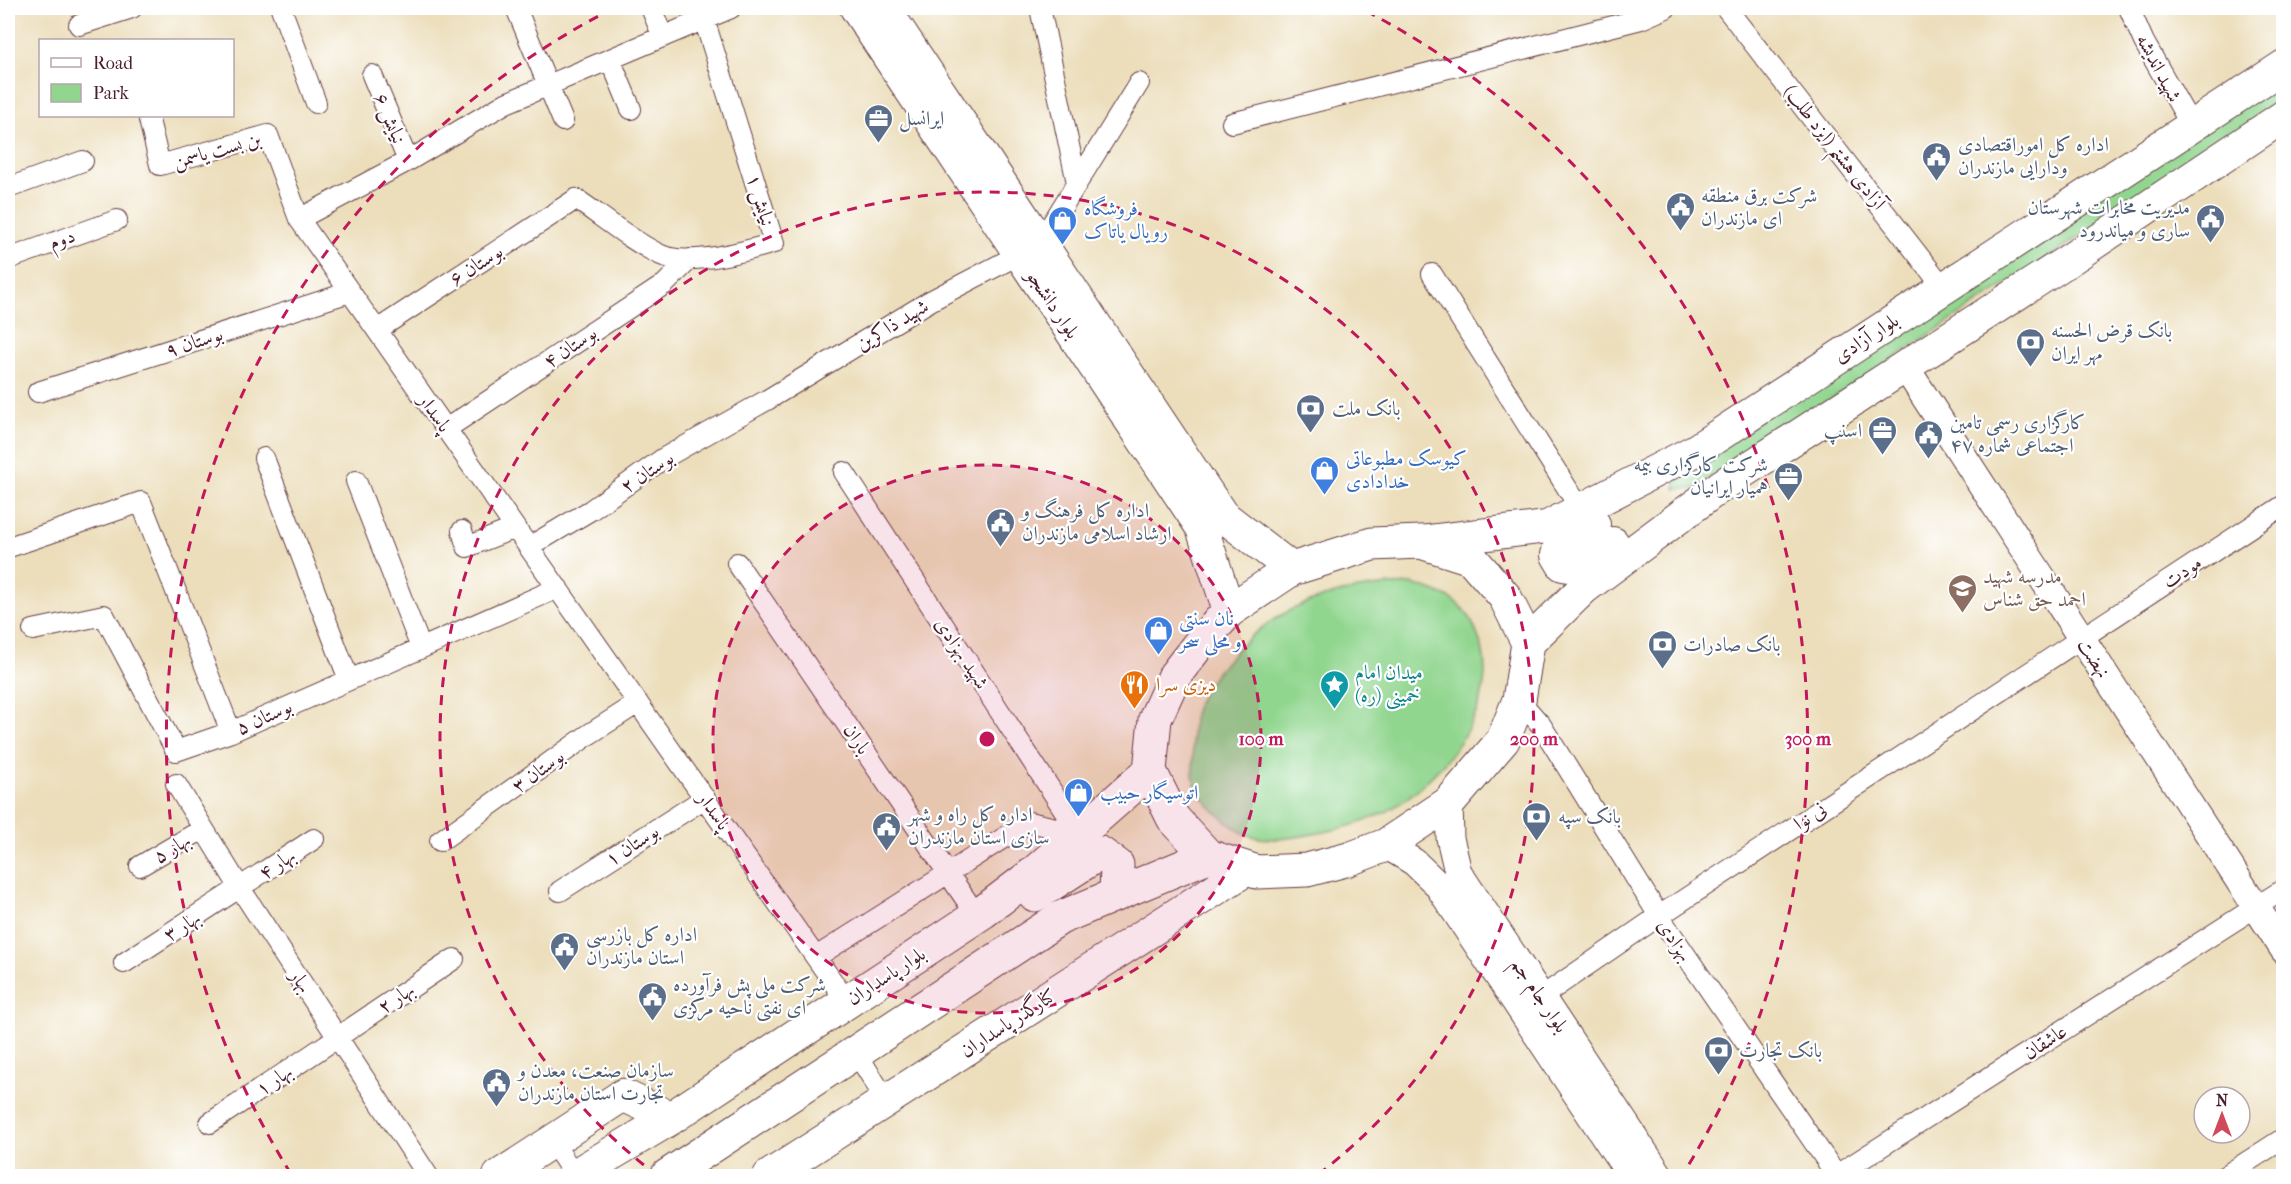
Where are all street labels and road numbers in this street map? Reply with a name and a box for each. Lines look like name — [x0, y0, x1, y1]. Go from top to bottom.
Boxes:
street label: شهید اندیشه — [2131, 30, 2186, 106]
street label: آزادی هشتم (ایزد طلب) — [1773, 79, 1893, 221]
street label: نیایش ۶ — [367, 89, 411, 148]
street label: بن بست یاسمن — [171, 127, 264, 175]
street label: نیایش ۱ — [740, 171, 780, 229]
street label: دوم — [46, 224, 80, 260]
street label: بوستان ۶ — [445, 239, 508, 292]
street label: بلوار دانشجو — [1020, 263, 1084, 344]
street label: شهید ذاکرین — [852, 294, 933, 356]
street label: بلوار آزادی — [1829, 308, 1903, 368]
street label: بوستان ۴ — [539, 321, 601, 374]
street label: بوستان ۹ — [162, 322, 226, 363]
street label: پاسدار — [410, 388, 457, 439]
street label: بوستان ۲ — [616, 446, 678, 499]
street label: مودت — [2158, 551, 2206, 594]
street label: شهید بهزادی — [930, 613, 994, 694]
street label: نهضت — [2072, 634, 2115, 683]
street label: بوستان ۵ — [232, 695, 296, 740]
street label: باران — [838, 719, 876, 759]
street label: بوستان ۳ — [507, 744, 569, 798]
street label: پاسدار — [689, 786, 736, 837]
street label: نی نوا — [1789, 797, 1831, 836]
street label: بوستان ۱ — [601, 819, 664, 872]
street label: بهار ۵ — [149, 828, 195, 869]
street label: بهار ۴ — [254, 844, 300, 885]
street label: بهار ۳ — [159, 906, 205, 947]
street label: بهزادی — [1652, 914, 1697, 966]
street label: بلوار پاسداران — [842, 942, 931, 1012]
street label: بلوار جام جم — [1501, 953, 1573, 1041]
street label: بهار — [283, 963, 317, 998]
street label: بهار ۲ — [373, 978, 419, 1019]
street label: کنارگذر پاسداران — [954, 981, 1062, 1065]
street label: عاشقان — [2019, 1019, 2071, 1065]
street label: بهار ۱ — [251, 1060, 297, 1101]

